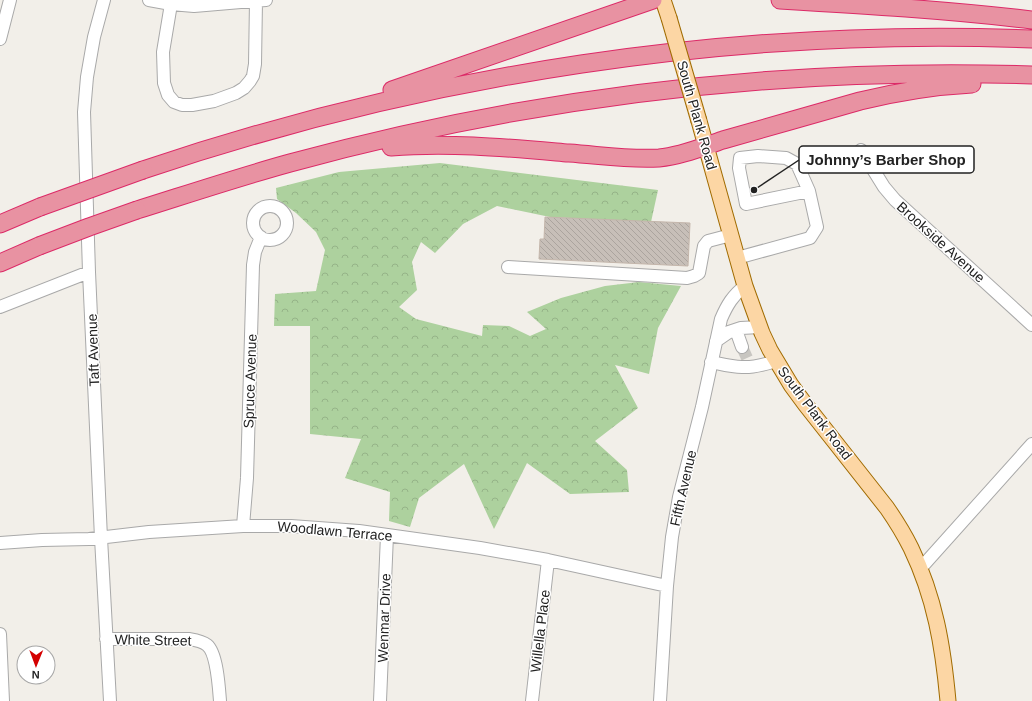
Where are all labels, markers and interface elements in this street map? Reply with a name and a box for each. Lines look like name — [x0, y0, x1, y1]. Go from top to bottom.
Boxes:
street label: South Plank Road — [674, 59, 720, 171]
callout: Johnny’s Barber Shop — [799, 146, 974, 173]
text: Johnny’s Barber Shop — [806, 151, 966, 168]
street label: Brookside Avenue — [894, 198, 988, 286]
street label: Taft Avenue — [84, 313, 102, 387]
street label: Spruce Avenue — [240, 333, 260, 429]
street label: South Plank Road — [775, 363, 855, 463]
street label: Fifth Avenue — [666, 448, 700, 528]
street label: Woodlawn Terrace — [277, 518, 393, 544]
street label: Wenmar Drive — [374, 573, 394, 663]
street label: Willella Place — [527, 588, 553, 673]
street label: White Street — [114, 631, 192, 649]
north arrow — [16, 645, 56, 685]
text: N — [32, 669, 40, 681]

